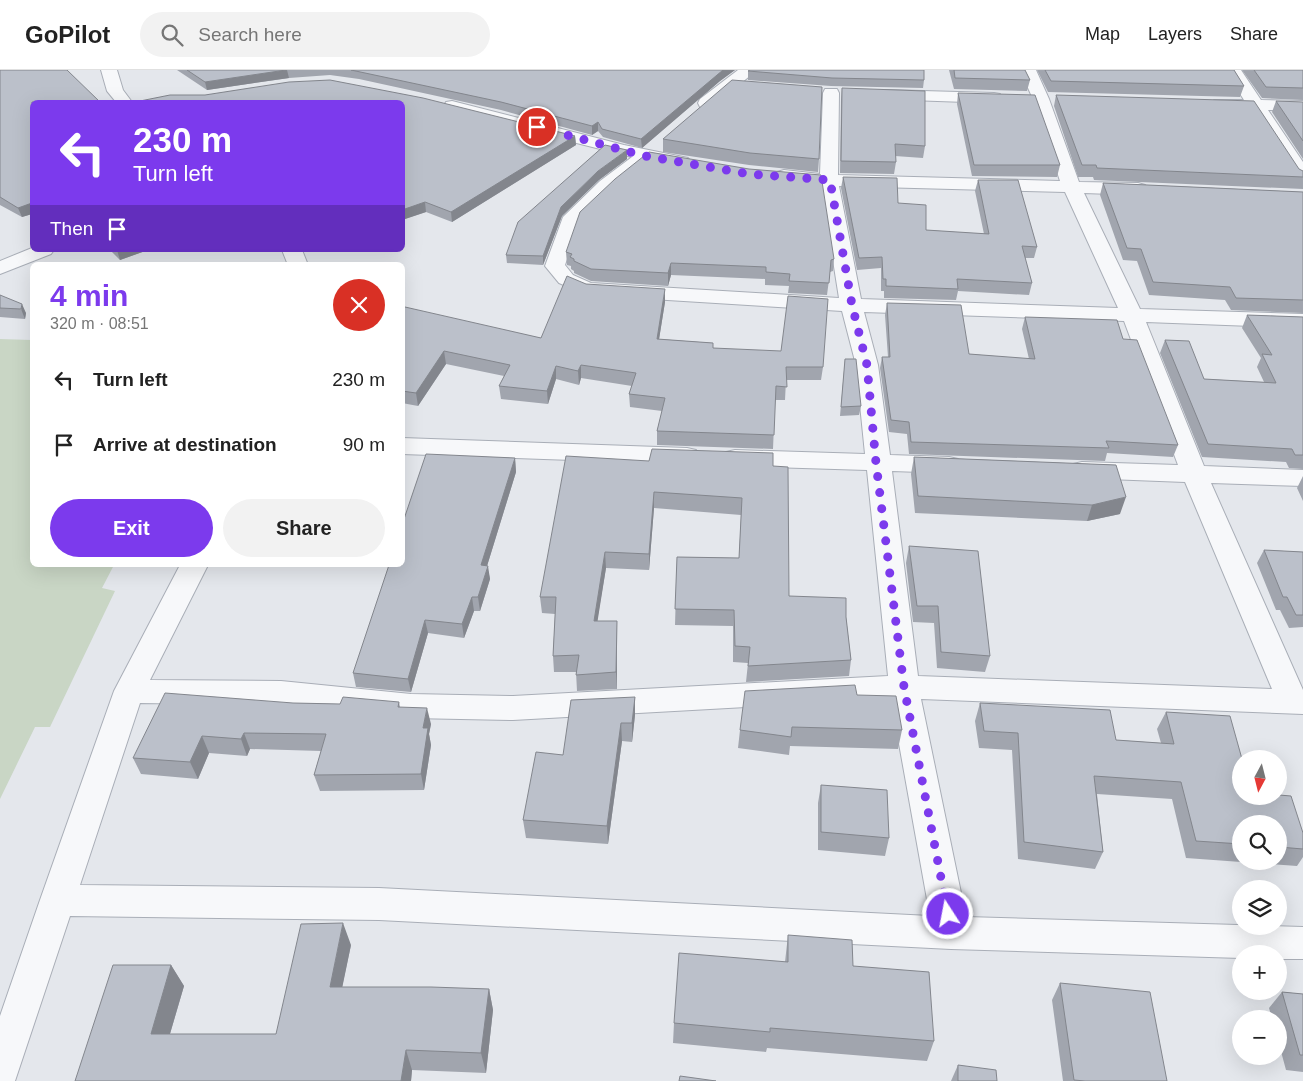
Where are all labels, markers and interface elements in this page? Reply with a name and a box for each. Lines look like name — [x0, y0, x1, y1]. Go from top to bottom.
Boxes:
search box — [140, 12, 490, 57]
text: GoPilot — [25, 21, 110, 48]
icon: search — [158, 21, 186, 49]
text: Search here — [198, 24, 302, 45]
text: Map — [1085, 24, 1120, 44]
text: Layers — [1148, 24, 1202, 44]
text: Share — [1230, 24, 1278, 44]
pin — [516, 106, 558, 148]
icon: arrive — [523, 113, 551, 141]
icon: left — [50, 120, 115, 185]
text: 230 m — [133, 120, 232, 159]
text: Turn left — [133, 161, 213, 186]
icon: arrive — [103, 215, 131, 243]
text: Then — [50, 218, 93, 239]
text: 4 min — [50, 279, 128, 312]
button: close — [333, 279, 385, 331]
text: 320 m · 08:51 — [50, 315, 149, 332]
icon: left — [50, 366, 78, 394]
text: Turn left — [93, 369, 168, 390]
text: 230 m — [332, 369, 385, 390]
icon: arrive — [50, 431, 78, 459]
text: Arrive at destination — [93, 434, 277, 455]
text: 90 m — [343, 434, 385, 455]
button: Exit — [50, 499, 213, 557]
button: Share — [223, 499, 385, 557]
north arrow — [1232, 750, 1288, 805]
map controls — [1232, 750, 1287, 1065]
button: search — [1232, 815, 1287, 870]
button: layers — [1232, 880, 1287, 935]
position arrow — [921, 887, 973, 939]
button: + — [1232, 945, 1287, 1000]
button: − — [1232, 1010, 1287, 1065]

